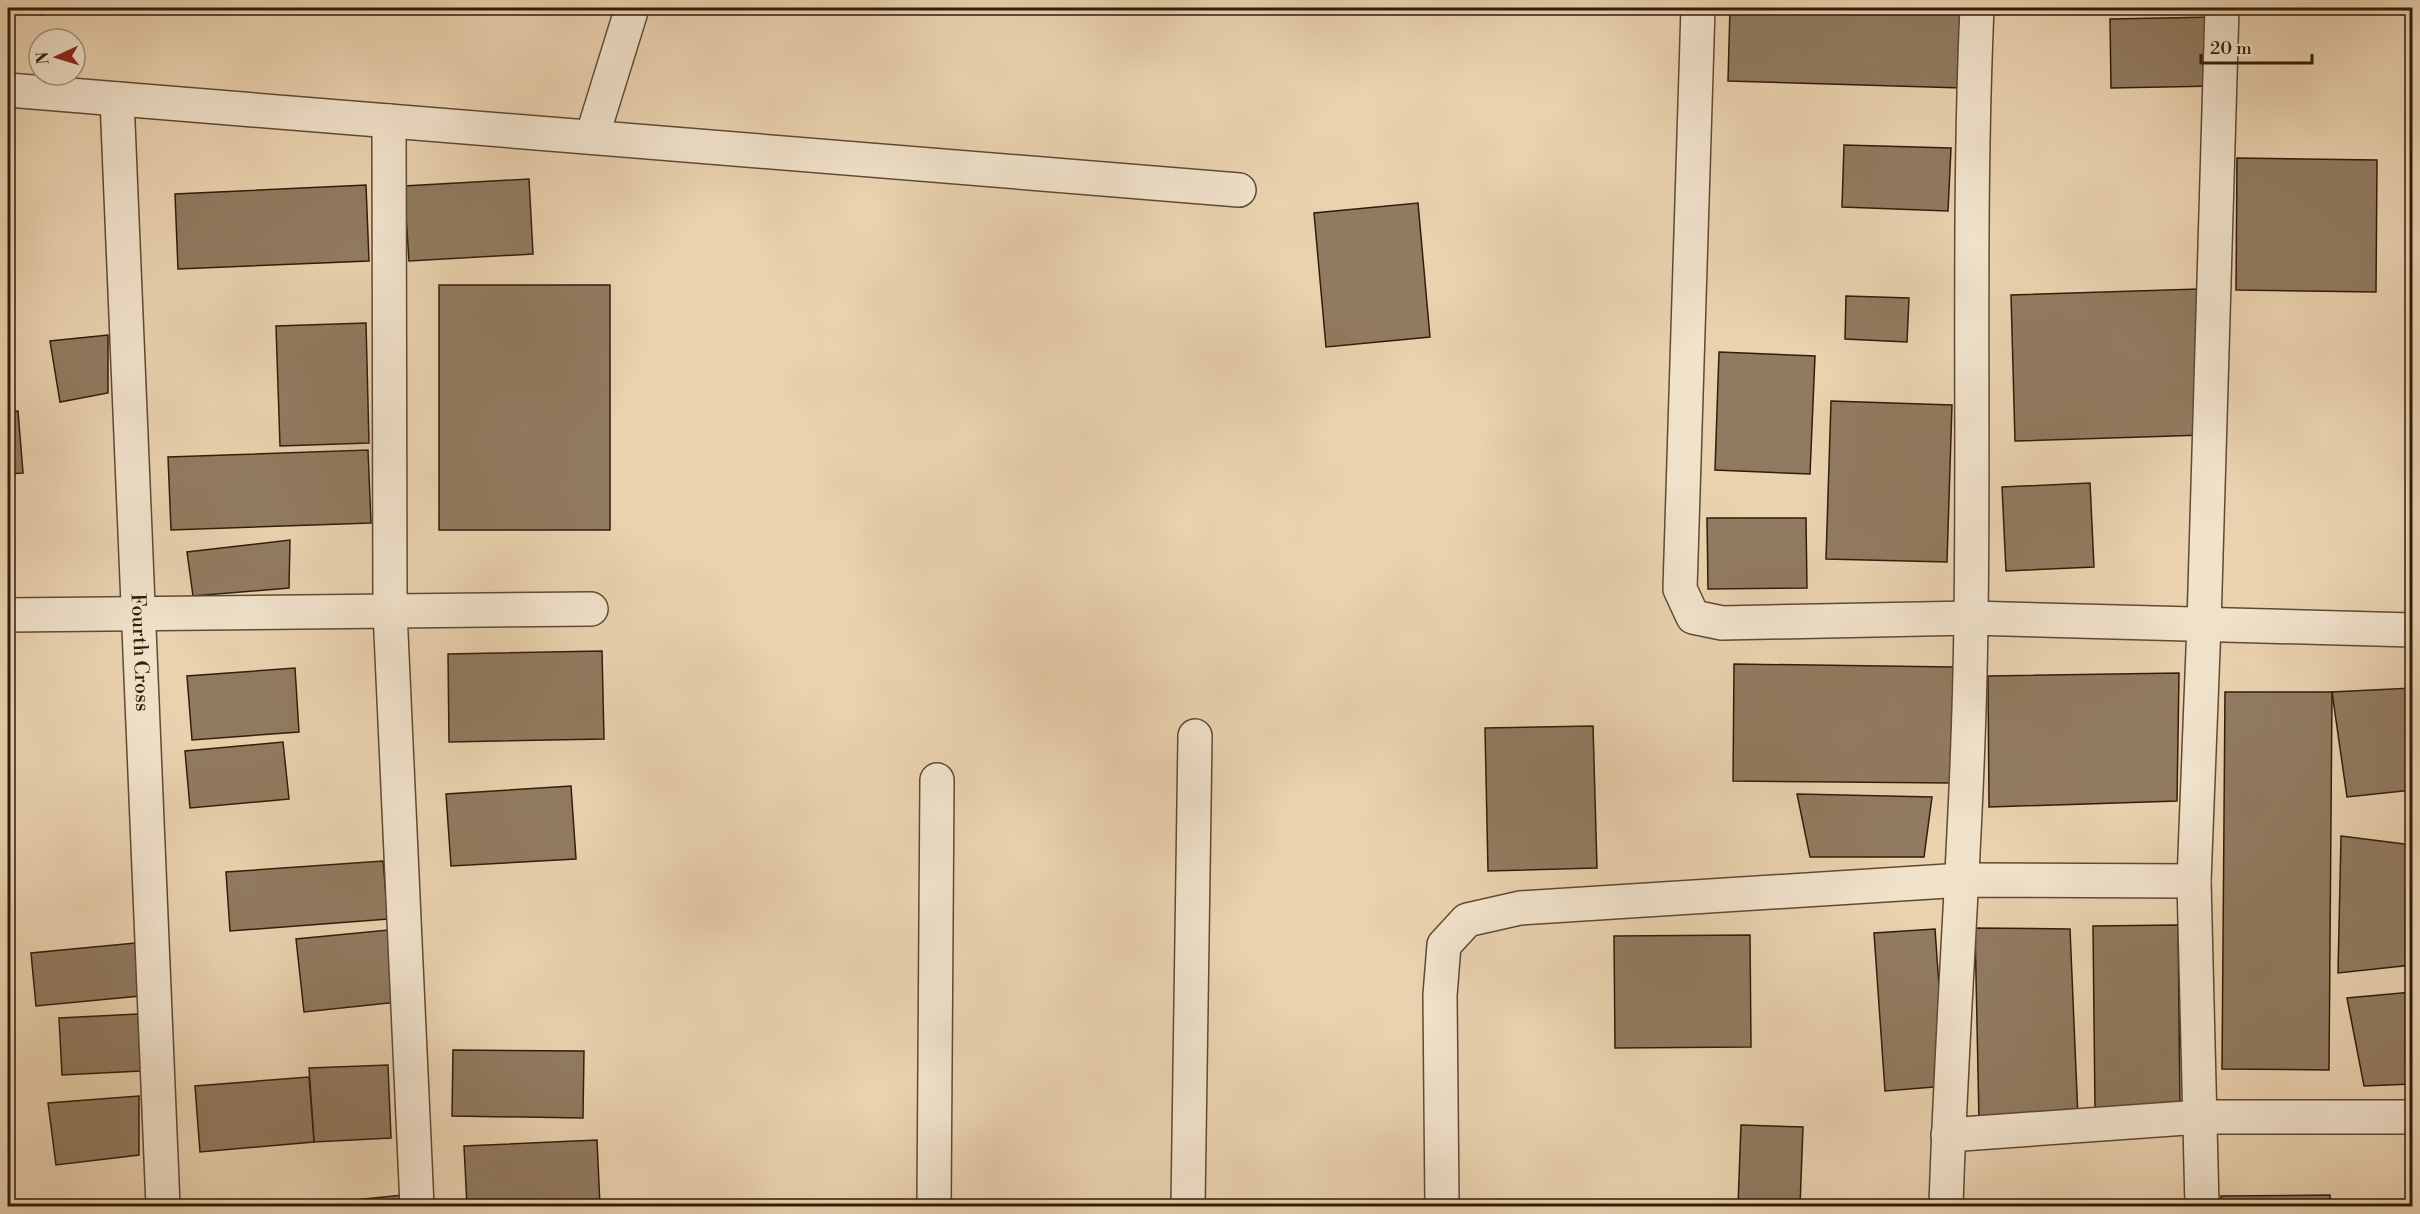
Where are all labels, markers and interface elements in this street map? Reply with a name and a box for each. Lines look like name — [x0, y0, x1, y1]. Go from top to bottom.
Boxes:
north arrow — [27, 27, 87, 87]
scale bar — [2201, 27, 2312, 65]
text: 20 m — [2210, 37, 2252, 60]
text: N — [33, 51, 53, 65]
street label: Fourth Cross — [125, 593, 155, 712]

